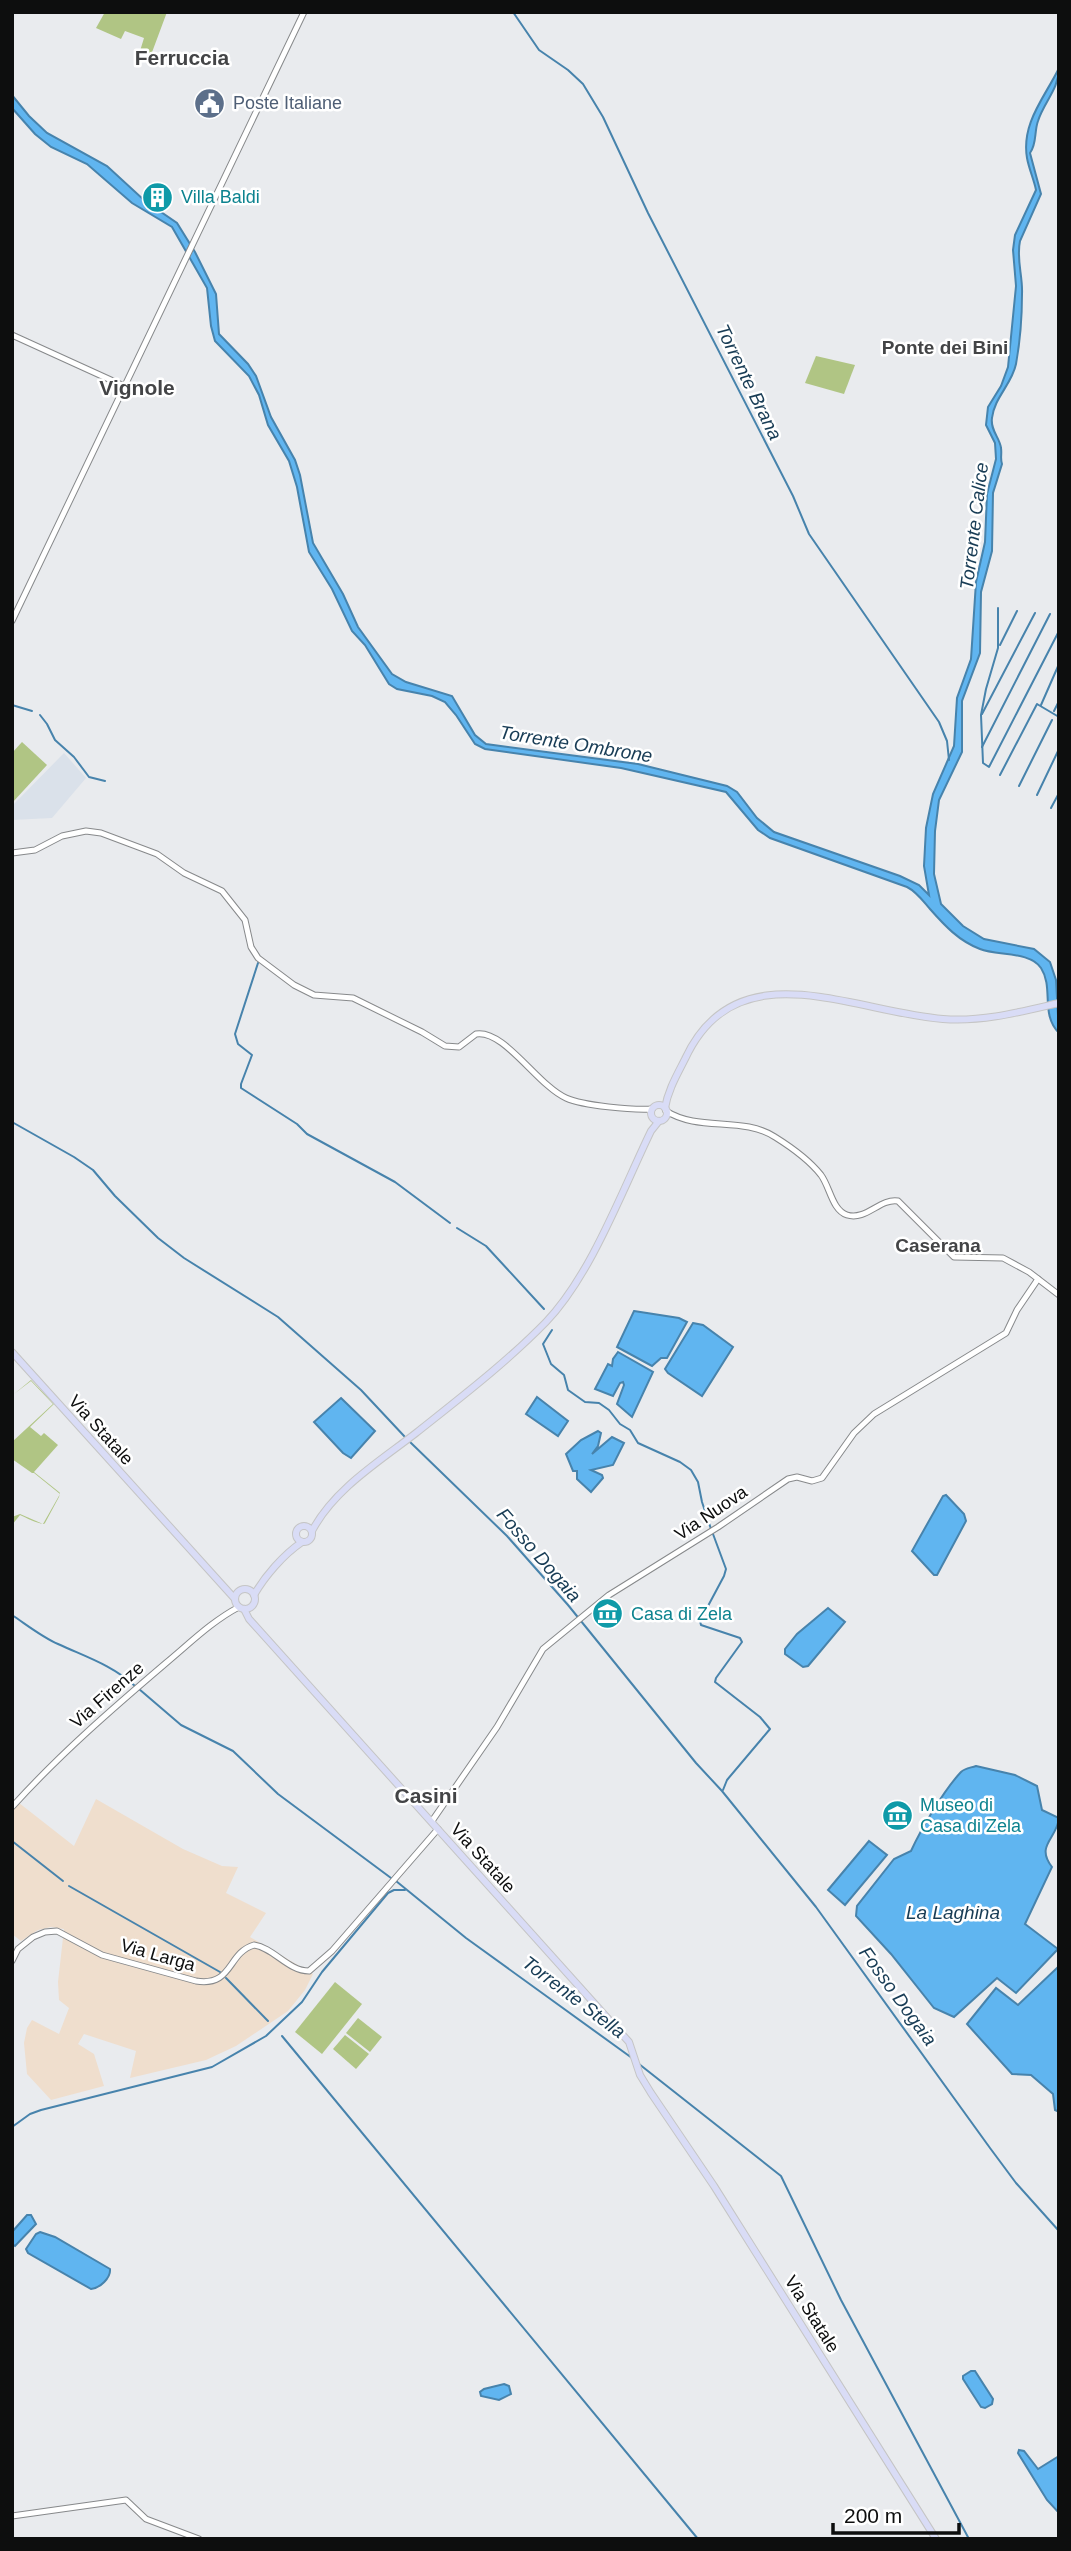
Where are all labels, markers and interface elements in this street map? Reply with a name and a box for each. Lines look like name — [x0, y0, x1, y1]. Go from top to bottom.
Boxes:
district label: Ferruccia — [135, 46, 230, 69]
public building icon: Poste Italiane — [193, 86, 227, 120]
place label: Poste Italiane — [233, 93, 342, 113]
building icon: Villa Baldi — [141, 180, 175, 214]
place label: Villa Baldi — [181, 187, 260, 207]
water label: Torrente Brana — [712, 321, 786, 443]
district label: Ponte dei Bini — [882, 337, 1008, 358]
district label: Vignole — [99, 376, 175, 399]
water label: Torrente Calice — [956, 461, 992, 591]
water label: Torrente Ombrone — [498, 722, 654, 766]
district label: Caserana — [895, 1235, 981, 1256]
street label: Via Statale — [65, 1391, 137, 1469]
street label: Via Nuova — [671, 1481, 752, 1544]
water label: Fosso Dogaia — [493, 1504, 585, 1606]
museum icon: Casa di Zela — [591, 1597, 625, 1631]
place label: Casa di Zela — [631, 1604, 733, 1624]
street label: Via Firenze — [66, 1658, 148, 1732]
district label: Casini — [394, 1784, 458, 1807]
place label: Museo di Casa di Zela — [920, 1795, 1022, 1836]
museum icon: Museo di Casa di Zela — [880, 1798, 914, 1832]
street label: Via Statale — [447, 1819, 519, 1897]
water label: La Laghina — [906, 1902, 1000, 1923]
street label: Via Larga — [118, 1935, 199, 1975]
water label: Fosso Dogaia — [855, 1942, 941, 2050]
water label: Torrente Stella — [519, 1952, 629, 2042]
street label: Via Statale — [781, 2272, 843, 2356]
scale bar — [833, 2492, 959, 2536]
text: 200 m — [844, 2504, 902, 2527]

